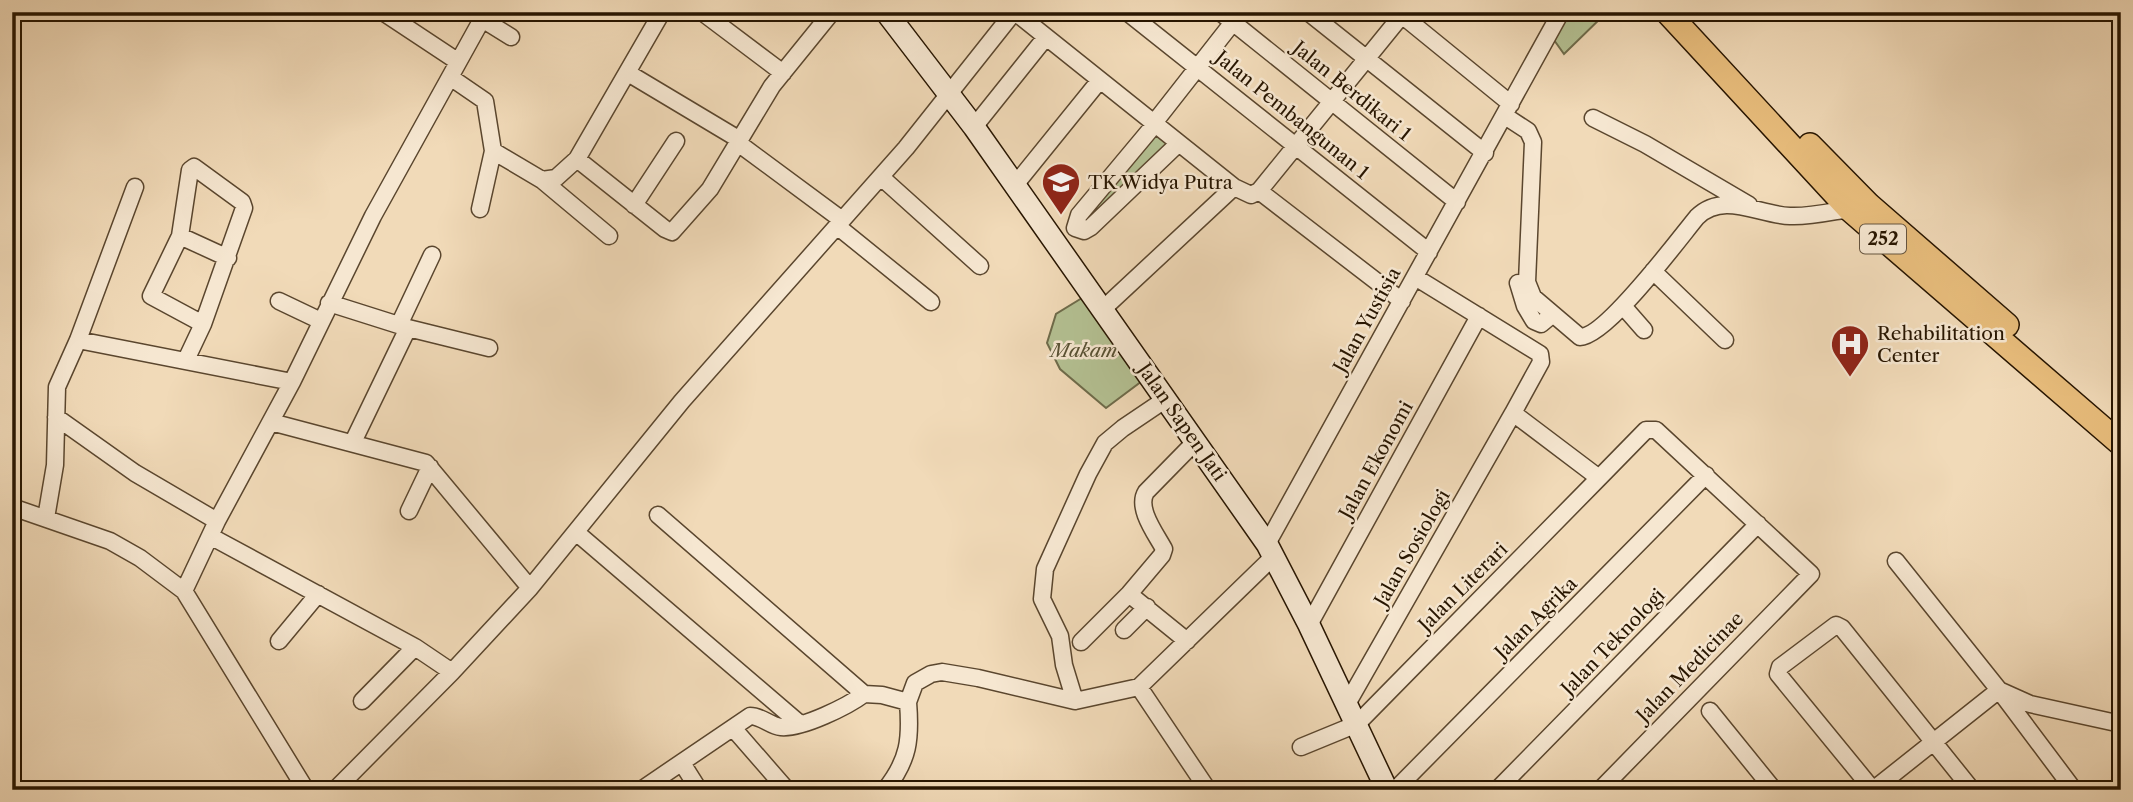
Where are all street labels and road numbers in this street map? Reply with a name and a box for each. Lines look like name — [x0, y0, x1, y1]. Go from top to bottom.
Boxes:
street label: Jalan Berdikari 1 — [1286, 34, 1416, 146]
street label: Jalan Pembangunan 1 — [1208, 44, 1374, 184]
road number: 252 — [1860, 225, 1906, 254]
street label: Jalan Yustisia — [1327, 263, 1405, 379]
street label: Jalan Sapen Jati — [1131, 356, 1231, 486]
street label: Jalan Ekonomi — [1333, 397, 1418, 526]
street label: Jalan Sosiologi — [1368, 485, 1455, 613]
street label: Jalan Literari — [1412, 538, 1512, 638]
street label: Jalan Agrika — [1488, 572, 1582, 666]
street label: Jalan Teknologi — [1554, 584, 1670, 702]
street label: Jalan Medicinae — [1630, 607, 1748, 729]

